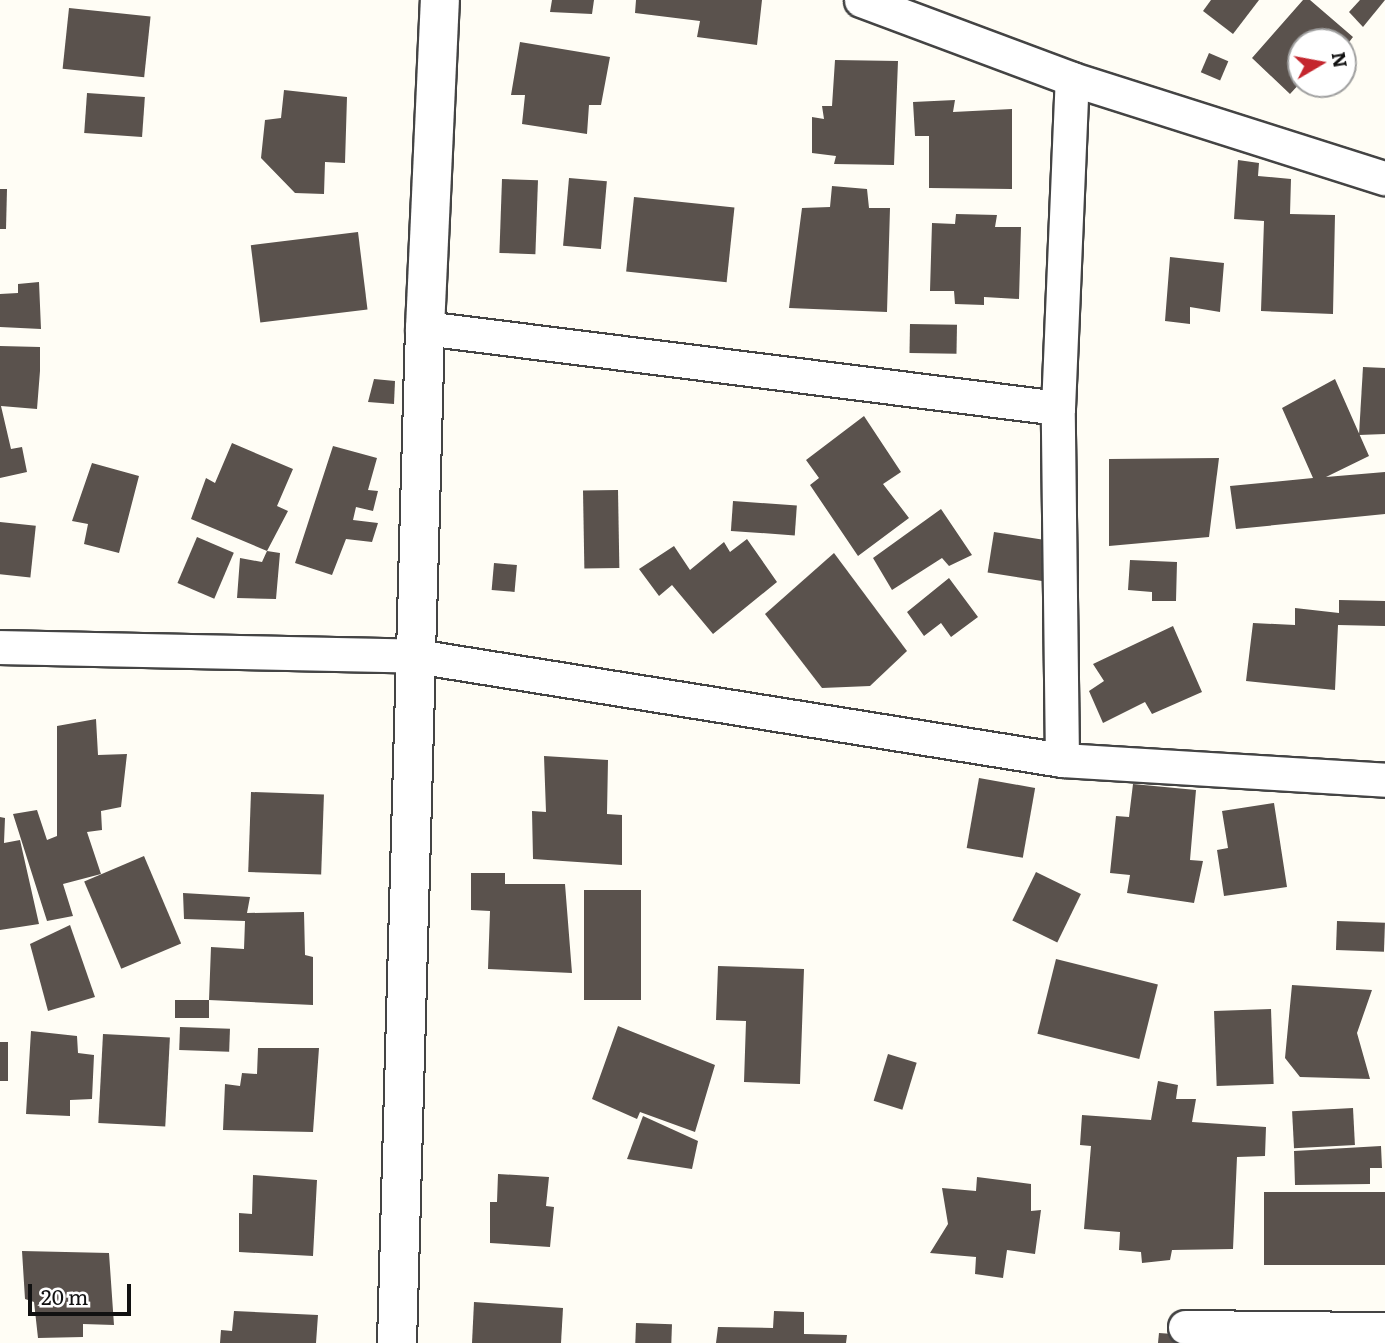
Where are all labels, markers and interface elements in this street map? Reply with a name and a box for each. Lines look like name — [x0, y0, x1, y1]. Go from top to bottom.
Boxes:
north arrow — [1287, 28, 1357, 98]
text: N — [1326, 49, 1356, 70]
scale bar — [32, 1270, 135, 1314]
text: 20 m — [41, 1280, 88, 1311]

